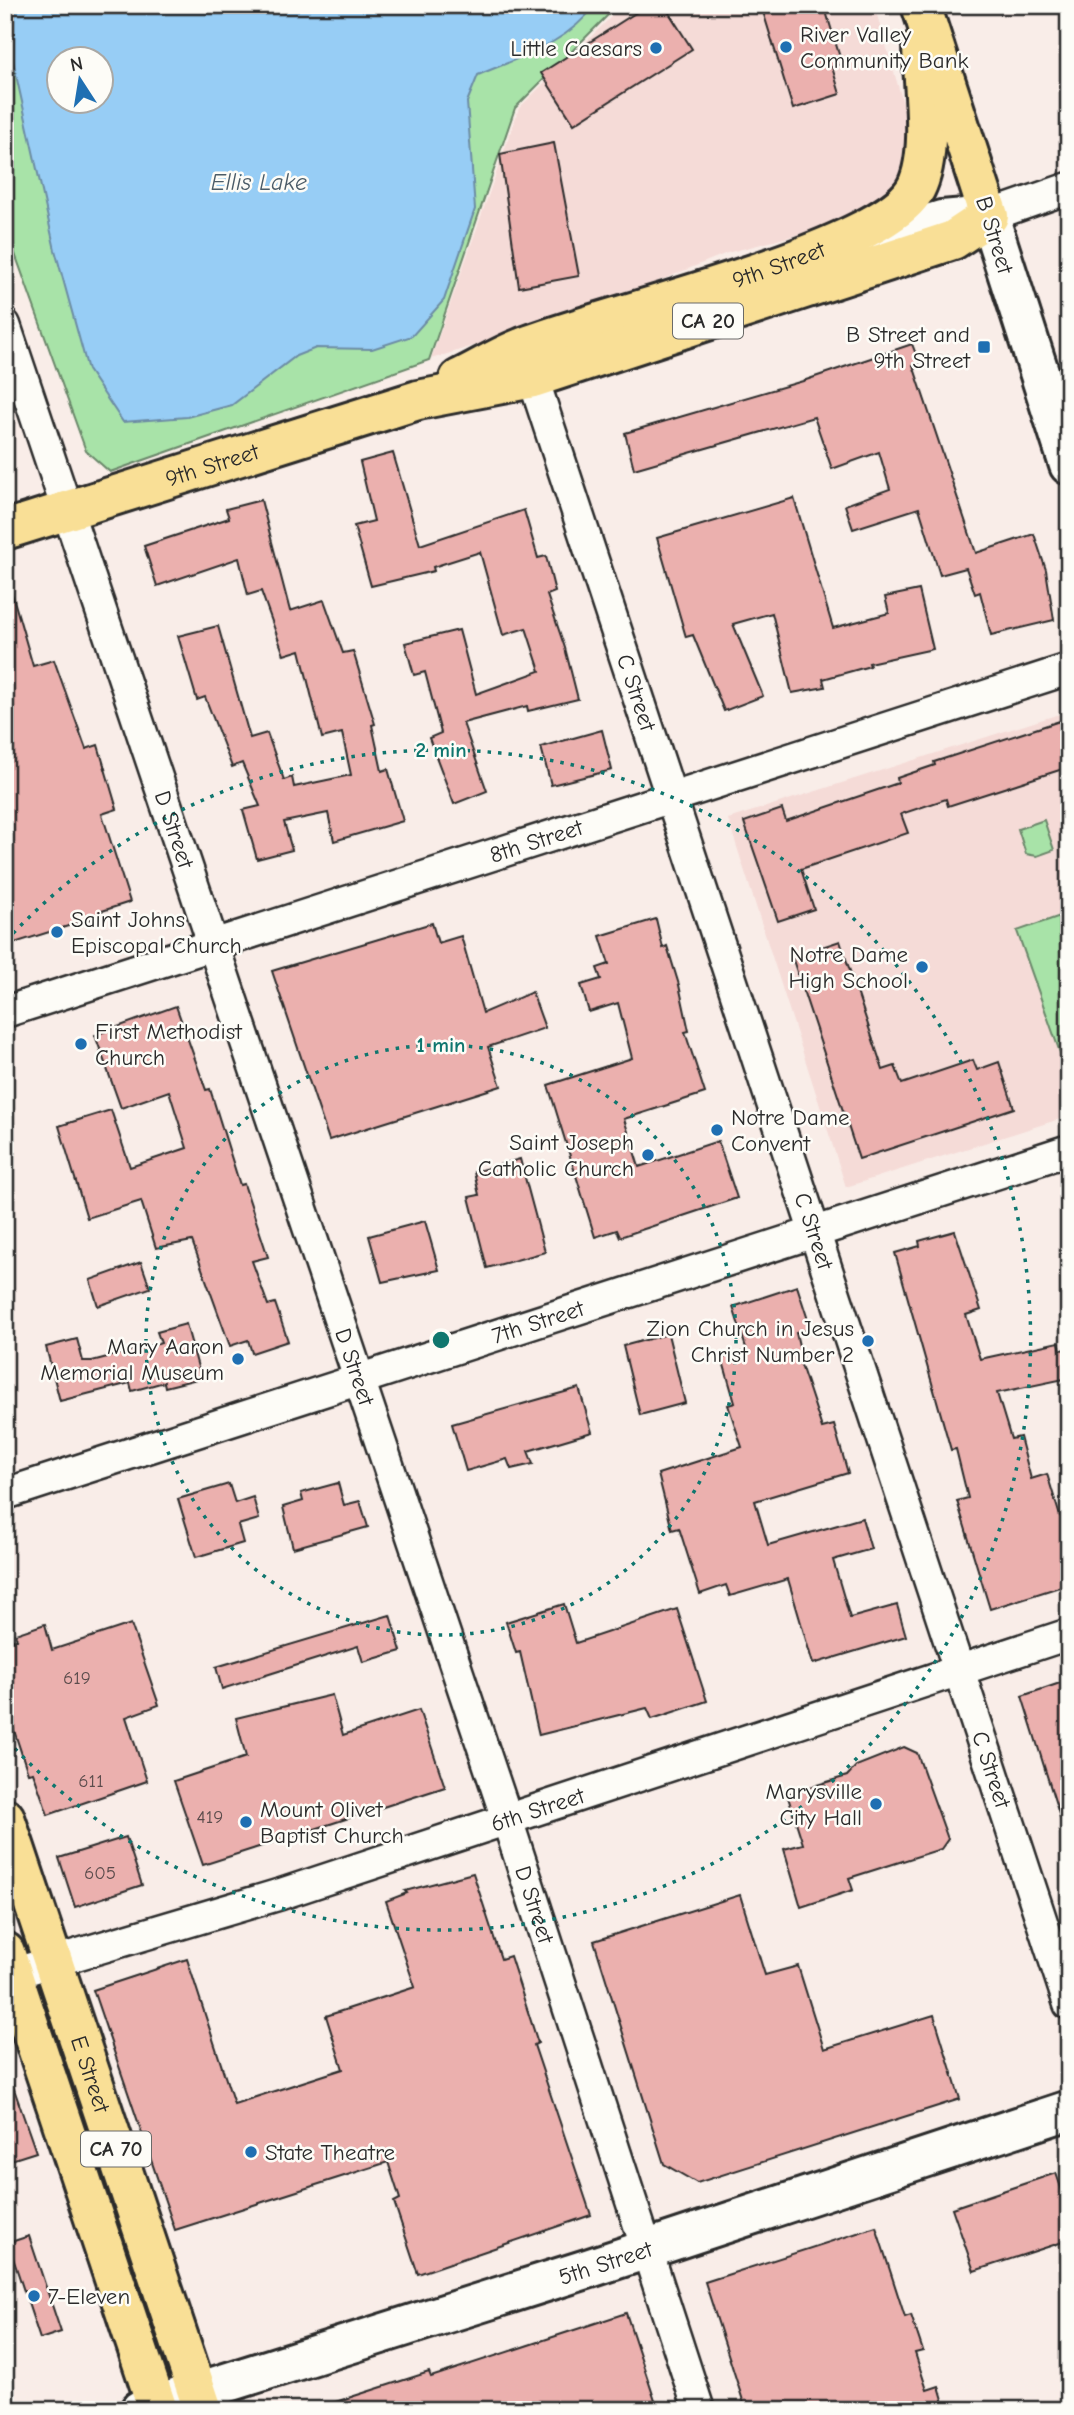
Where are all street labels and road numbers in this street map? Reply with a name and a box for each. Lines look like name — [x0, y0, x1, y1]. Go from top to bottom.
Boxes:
street label: B Street — [970, 193, 1019, 278]
street label: 9th Street — [729, 235, 830, 294]
road number: CA 20 — [673, 304, 743, 338]
street label: 9th Street — [162, 438, 264, 493]
street label: C Street — [611, 651, 662, 736]
street label: D Street — [148, 787, 200, 873]
street label: 8th Street — [486, 813, 587, 869]
street label: C Street — [788, 1189, 839, 1274]
street label: 7th Street — [489, 1294, 589, 1350]
street label: D Street — [329, 1325, 381, 1410]
street label: C Street — [966, 1728, 1017, 1813]
street label: 6th Street — [487, 1781, 589, 1838]
street label: D Street — [509, 1863, 560, 1948]
street label: E Street — [65, 2032, 116, 2117]
road number: CA 70 — [81, 2132, 151, 2166]
street label: 5th Street — [555, 2235, 657, 2291]

